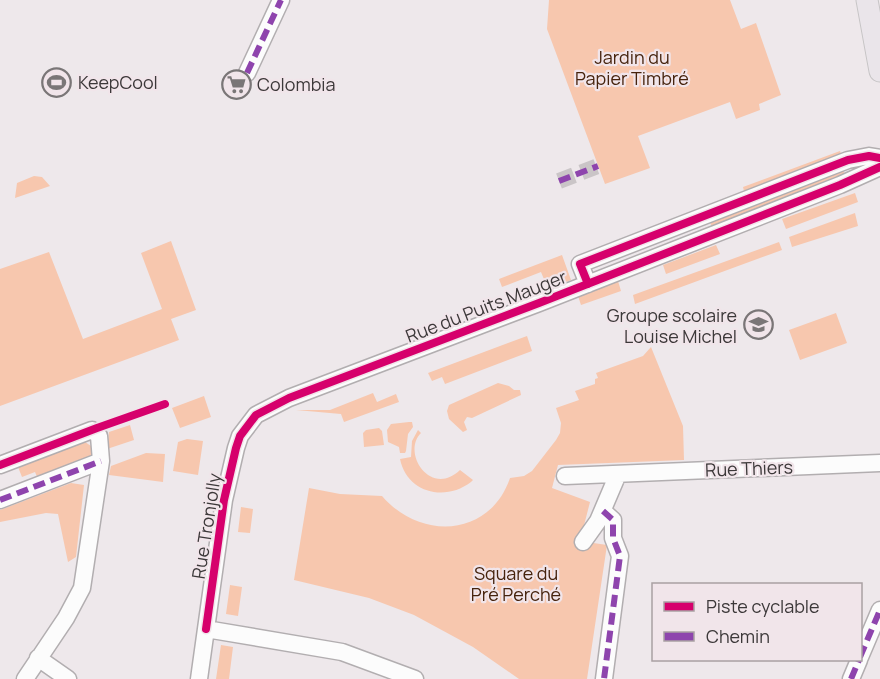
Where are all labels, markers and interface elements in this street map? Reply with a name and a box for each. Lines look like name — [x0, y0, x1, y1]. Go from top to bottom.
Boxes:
park label: Jardin du Papier Timbré — [575, 45, 689, 90]
sports icon: KeepCool — [41, 66, 73, 98]
supermarket icon: Colombia — [220, 68, 252, 100]
place label: KeepCool — [78, 70, 158, 94]
place label: Colombia — [257, 72, 336, 96]
street label: Rue du Puits Mauger — [402, 264, 570, 348]
place label: Groupe scolaire Louise Michel — [607, 303, 737, 348]
school or university icon: Groupe scolaire Louise Michel — [742, 309, 774, 341]
street label: Rue Thiers — [705, 454, 793, 482]
street label: Rue Tronjolly — [186, 471, 226, 581]
park label: Square du Pré Perché — [471, 561, 561, 606]
legend — [652, 583, 862, 661]
text: Piste cyclable — [706, 594, 820, 618]
text: Chemin — [706, 624, 770, 648]

